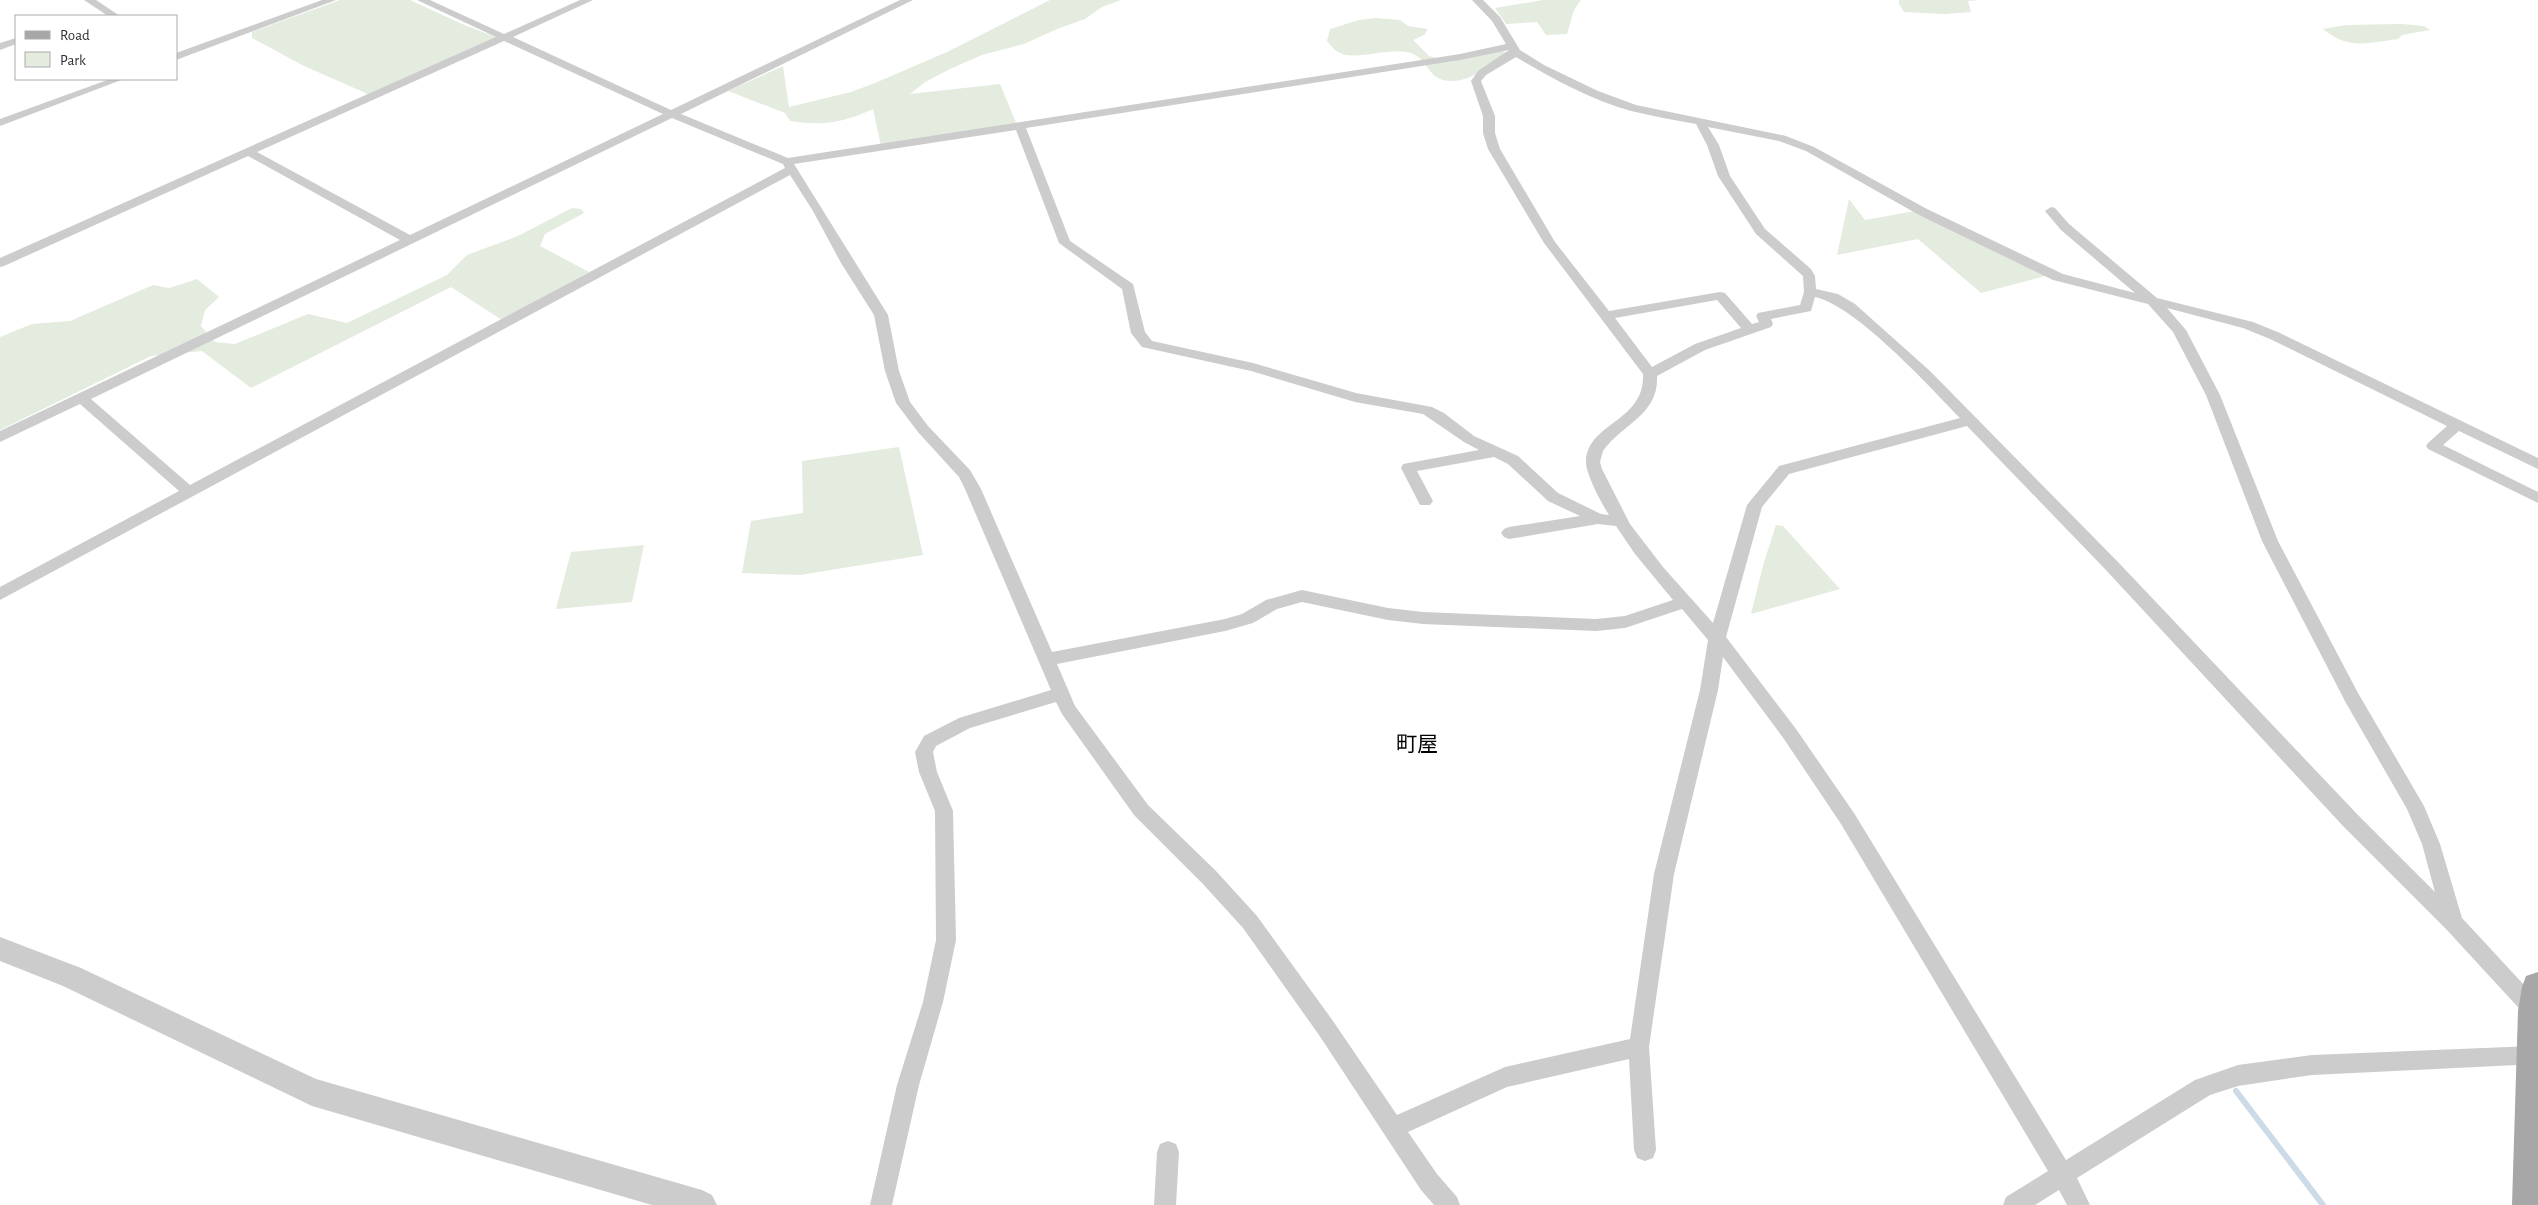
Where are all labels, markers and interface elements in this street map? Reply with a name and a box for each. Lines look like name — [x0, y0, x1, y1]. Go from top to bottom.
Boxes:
legend — [15, 15, 178, 80]
text: Road — [60, 28, 90, 43]
text: Park — [60, 53, 86, 68]
district label: 町屋 — [1396, 734, 1438, 755]

